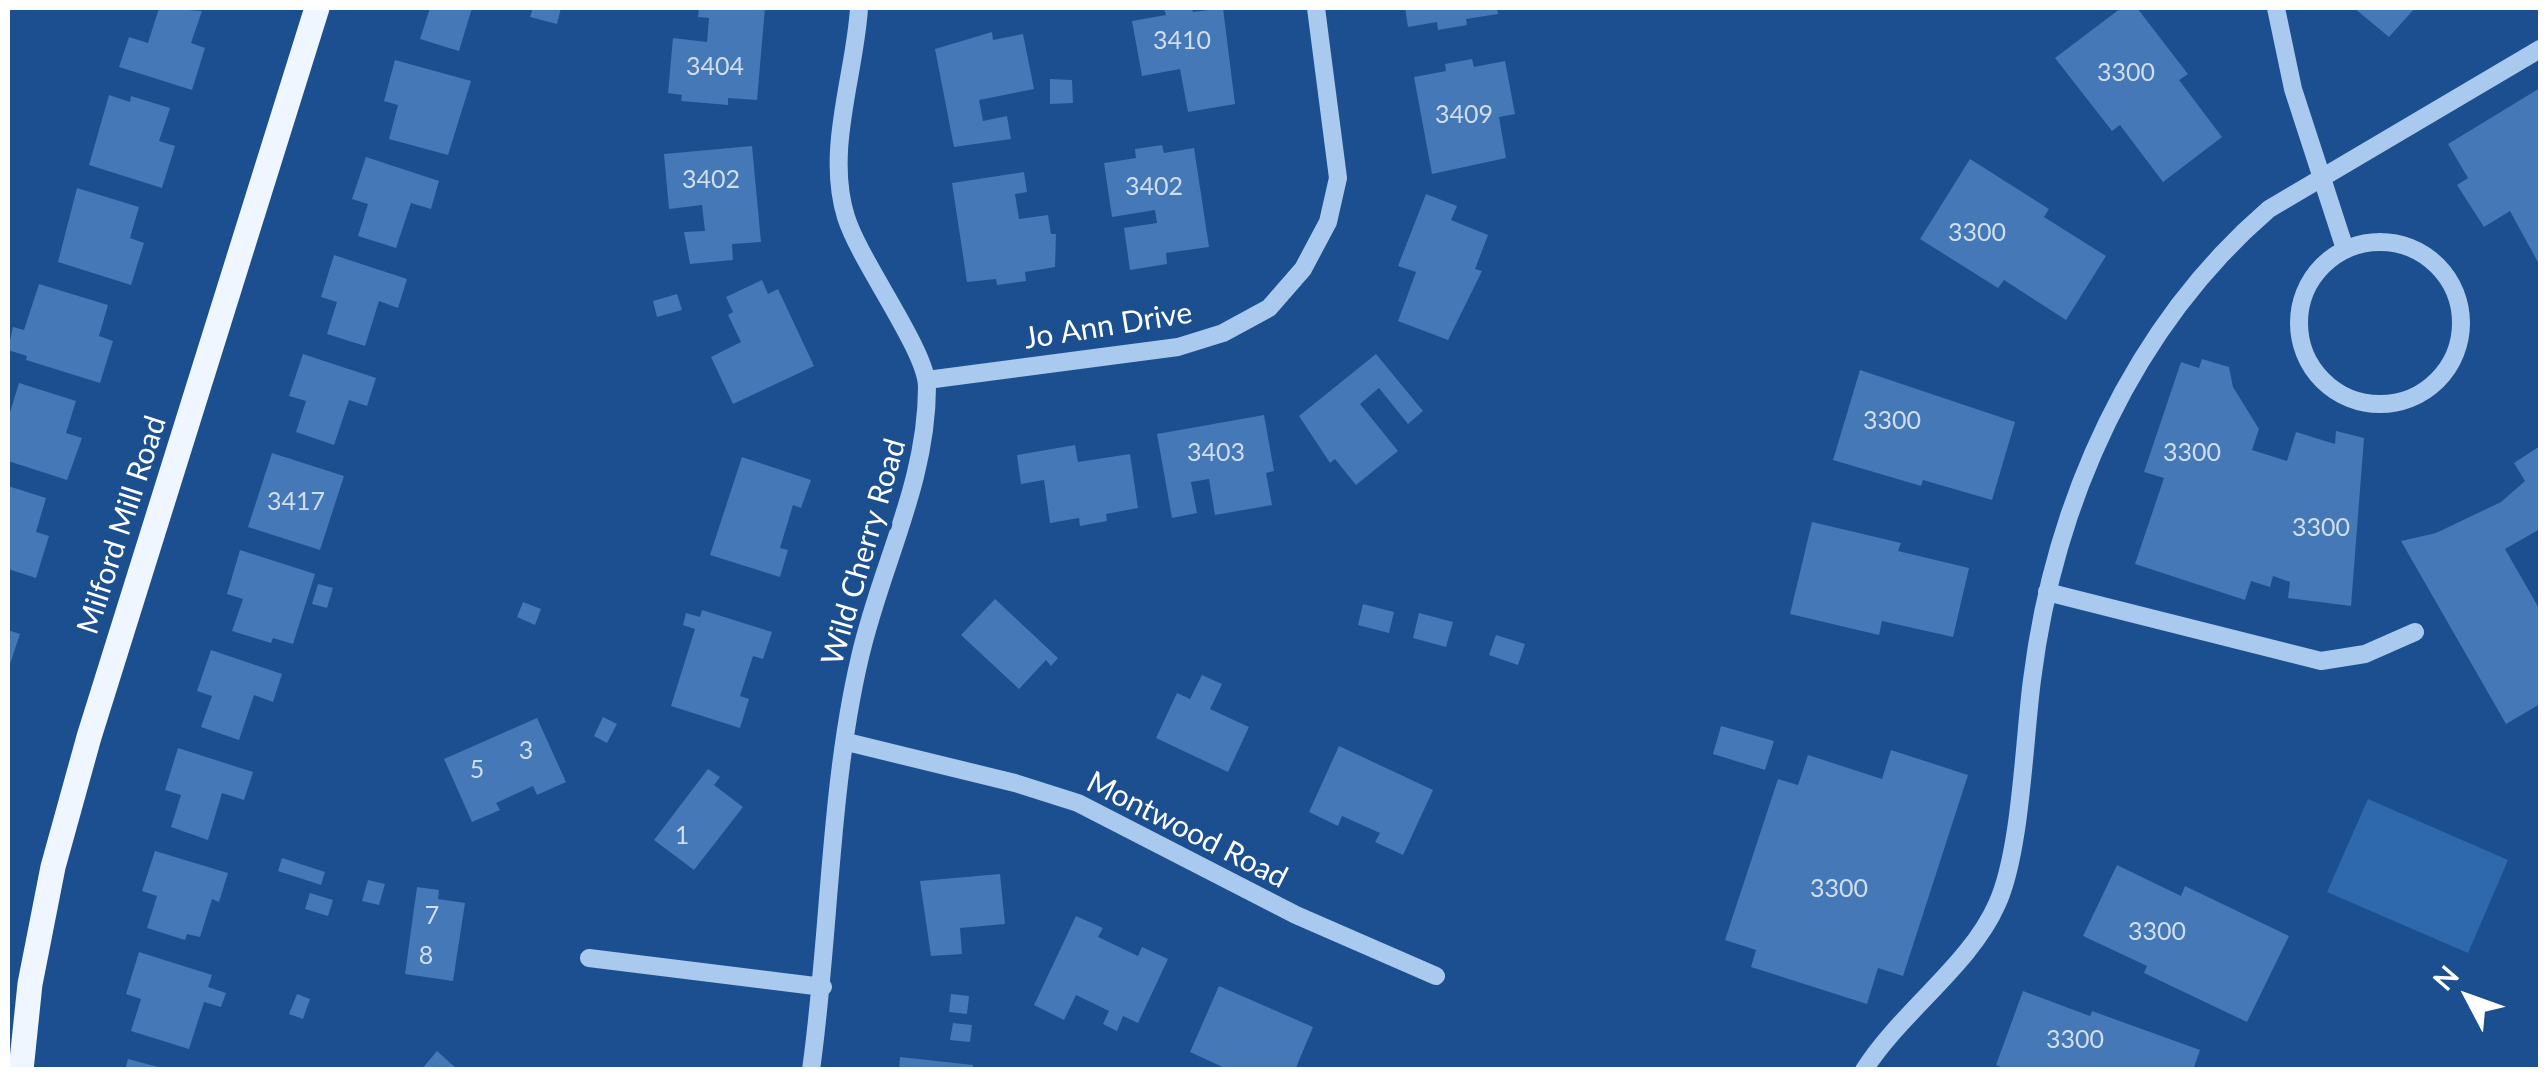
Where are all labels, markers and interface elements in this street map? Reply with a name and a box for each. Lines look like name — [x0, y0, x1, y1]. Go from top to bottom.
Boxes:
house number: 3410 — [1153, 26, 1211, 56]
house number: 3404 — [686, 52, 744, 82]
house number: 3300 — [2097, 58, 2155, 88]
house number: 3409 — [1435, 100, 1493, 130]
house number: 3402 — [682, 165, 740, 195]
house number: 3402 — [1125, 172, 1183, 202]
house number: 3300 — [1948, 218, 2006, 248]
street label: Jo Ann Drive — [1021, 295, 1195, 357]
house number: 3300 — [1863, 406, 1921, 436]
street label: Milford Mill Road — [70, 412, 174, 638]
street label: Wild Cherry Road — [814, 435, 914, 669]
house number: 3403 — [1187, 438, 1245, 468]
house number: 3300 — [2163, 438, 2221, 468]
house number: 3417 — [267, 487, 325, 517]
house number: 3300 — [2292, 513, 2350, 543]
house number: 3 — [519, 736, 533, 766]
house number: 5 — [470, 755, 484, 785]
street label: Montwood Road — [1081, 764, 1293, 896]
house number: 1 — [675, 821, 689, 851]
house number: 3300 — [1810, 874, 1868, 904]
house number: 7 — [425, 901, 439, 931]
house number: 3300 — [2128, 917, 2186, 947]
house number: 8 — [419, 941, 433, 971]
north arrow — [2418, 947, 2518, 1047]
text: N — [2425, 958, 2465, 997]
house number: 3300 — [2046, 1025, 2104, 1055]

